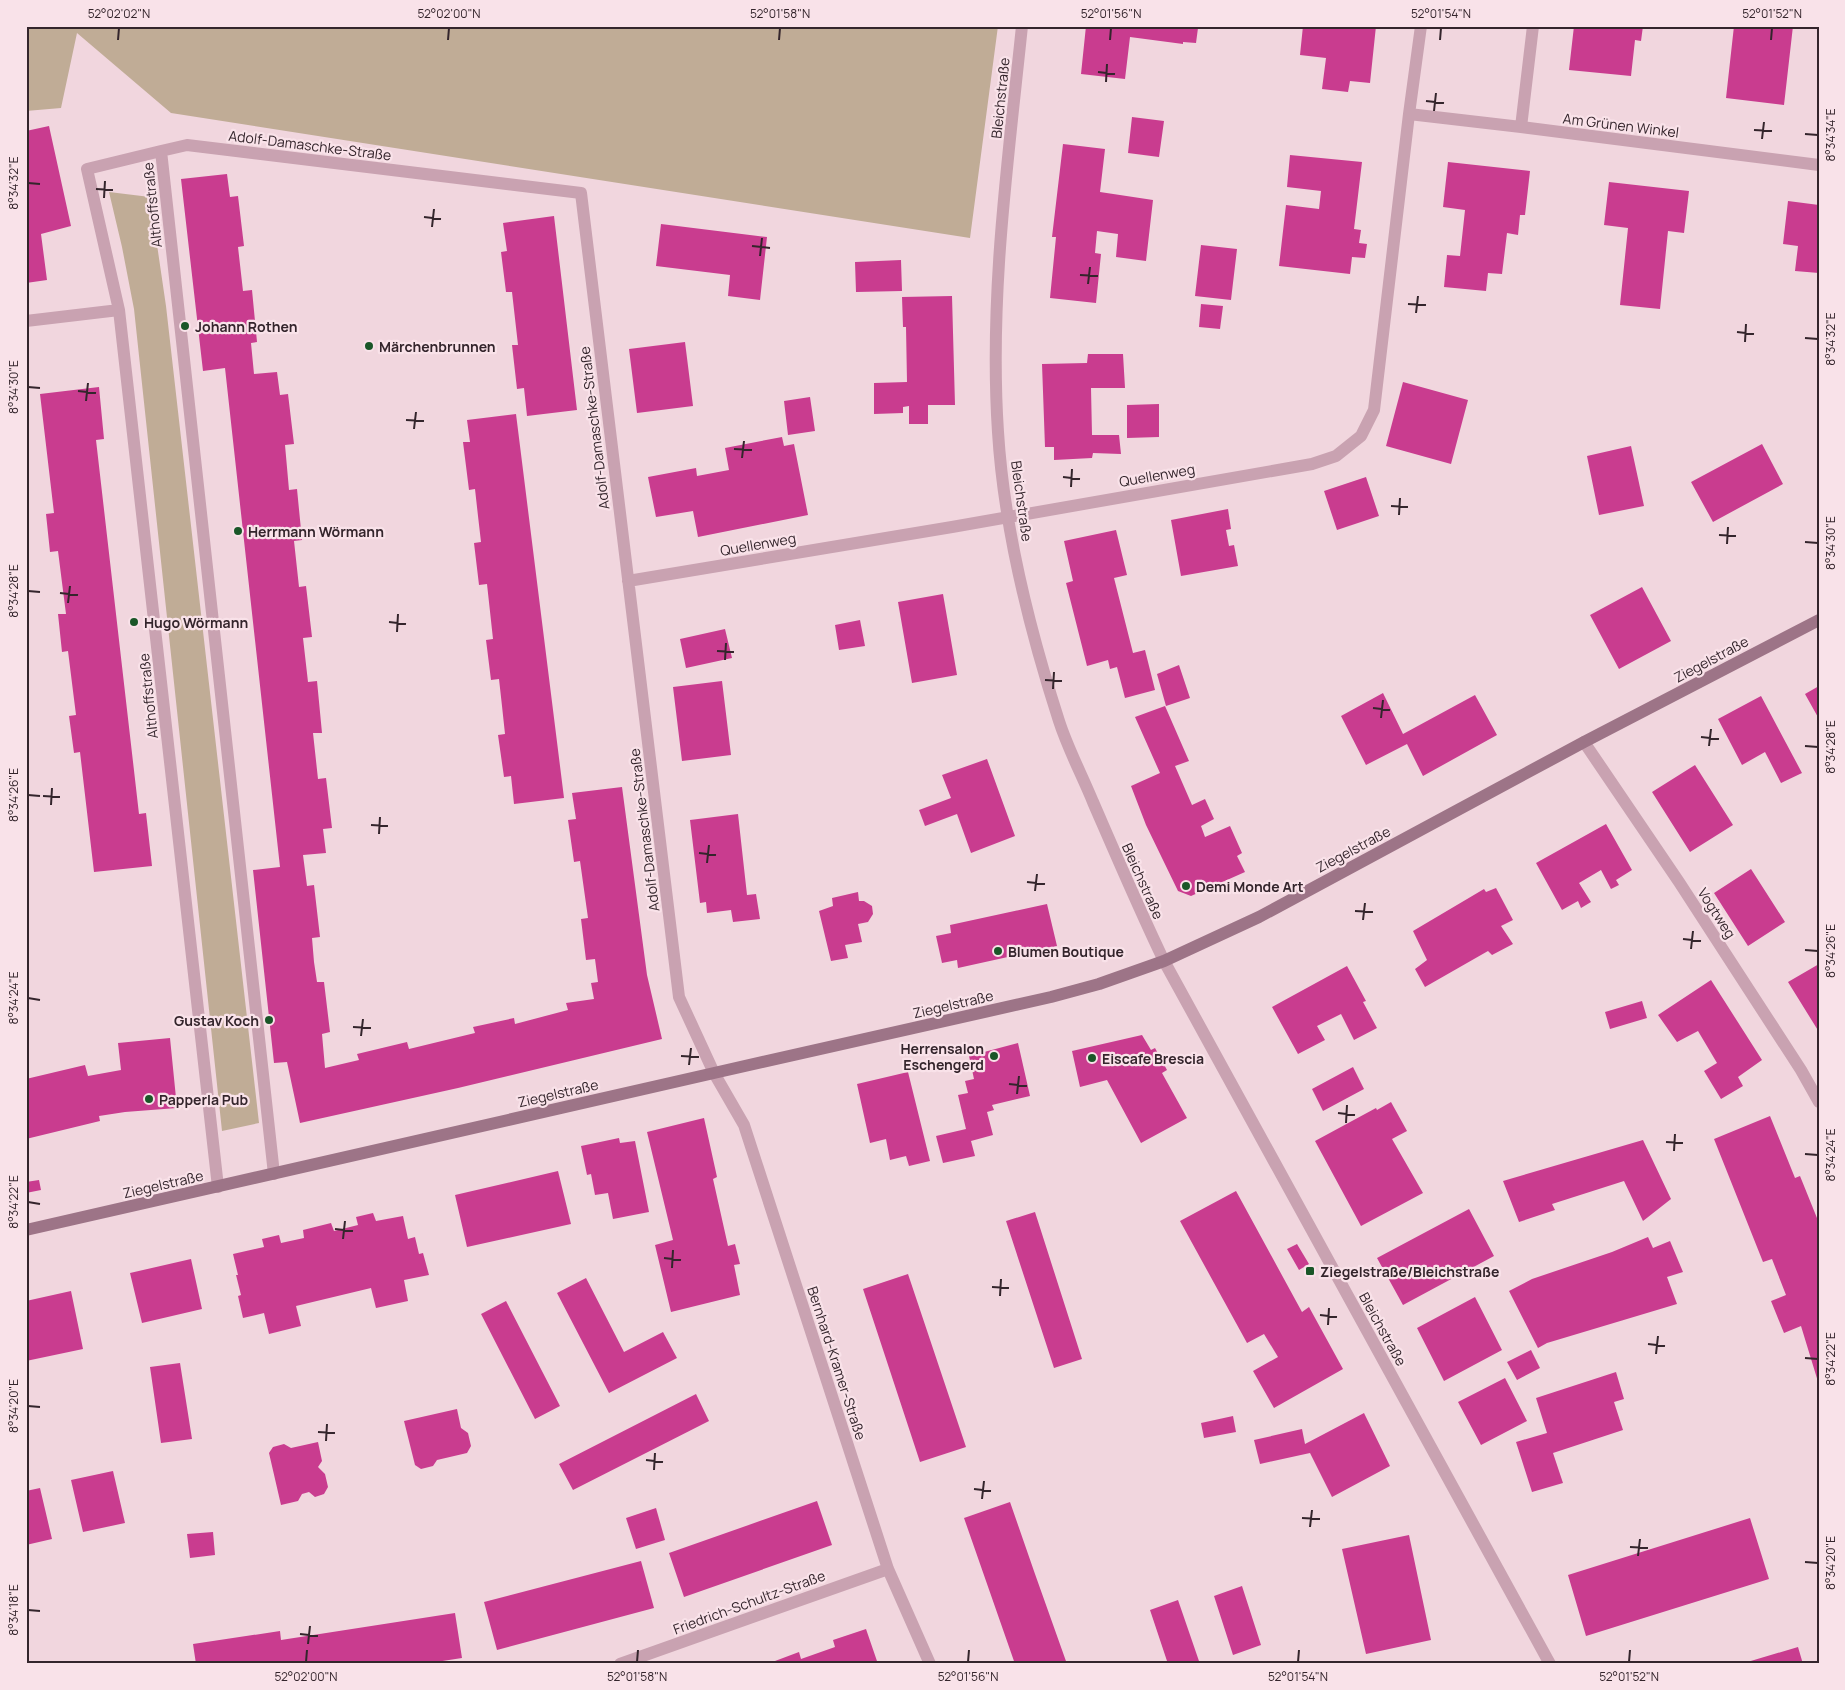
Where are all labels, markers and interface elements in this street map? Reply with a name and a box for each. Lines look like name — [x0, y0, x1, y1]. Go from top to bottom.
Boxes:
text: 52°02'02"N — [88, 5, 150, 22]
text: 52°02'00"N — [417, 5, 481, 22]
text: 52°01'58"N — [750, 5, 810, 22]
text: 52°01'56"N — [1081, 5, 1141, 22]
text: 52°01'54"N — [1411, 5, 1471, 22]
text: 52°01'52"N — [1742, 5, 1802, 22]
street label: Bleichstraße — [986, 57, 1014, 139]
street label: Am Grünen Winkel — [1562, 108, 1680, 142]
text: 8°34'34"E — [1822, 108, 1839, 162]
street label: Adolf-Damaschke-Straße — [227, 126, 393, 164]
text: 8°34'32"E — [5, 156, 22, 210]
street label: Althoffstraße — [138, 161, 166, 249]
text: 8°34'32"E — [1822, 312, 1839, 366]
place label: Johann Rothen — [195, 317, 297, 336]
marker: Johann Rothen — [179, 320, 191, 332]
place label: Märchenbrunnen — [379, 337, 496, 356]
marker: Märchenbrunnen — [363, 340, 375, 352]
street label: Adolf-Damaschke-Straße — [575, 345, 613, 511]
text: 8°34'30"E — [5, 360, 22, 414]
street label: Bleichstraße — [1007, 459, 1037, 543]
street label: Quellenweg — [1118, 459, 1196, 491]
text: 8°34'30"E — [1822, 516, 1839, 570]
place label: Herrmann Wörmann — [248, 522, 384, 541]
marker: Herrmann Wörmann — [232, 525, 244, 537]
street label: Quellenweg — [719, 528, 797, 560]
text: 8°34'28"E — [5, 564, 22, 618]
place label: Hugo Wörmann — [144, 613, 248, 632]
marker: Hugo Wörmann — [128, 616, 140, 628]
street label: Ziegelstraße — [1670, 631, 1752, 687]
street label: Althoffstraße — [134, 652, 162, 740]
text: 8°34'28"E — [1822, 720, 1839, 774]
street label: Adolf-Damaschke-Straße — [625, 747, 663, 913]
text: 8°34'26"E — [5, 768, 22, 822]
street label: Ziegelstraße — [1312, 821, 1394, 877]
street label: Bleichstraße — [1118, 840, 1168, 922]
place label: Demi Monde Art — [1196, 877, 1304, 896]
marker: Demi Monde Art — [1180, 880, 1192, 892]
street label: Vogtweg — [1694, 884, 1740, 942]
text: 8°34'26"E — [1822, 924, 1839, 978]
place label: Blumen Boutique — [1008, 942, 1124, 961]
marker: Blumen Boutique — [992, 945, 1004, 957]
text: 8°34'24"E — [5, 971, 22, 1025]
street label: Ziegelstraße — [911, 986, 995, 1022]
place label: Gustav Koch — [174, 1011, 259, 1030]
marker: Gustav Koch — [263, 1014, 275, 1026]
place label: Herrensalon Eschengerd — [900, 1039, 984, 1074]
place label: Eiscafe Brescia — [1102, 1049, 1204, 1068]
marker: Herrensalon Eschengerd — [988, 1050, 1000, 1062]
marker: Eiscafe Brescia — [1086, 1052, 1098, 1064]
street label: Ziegelstraße — [516, 1075, 600, 1111]
place label: Papperla Pub — [159, 1090, 249, 1109]
marker: Papperla Pub — [143, 1093, 155, 1105]
text: 8°34'24"E — [1822, 1128, 1839, 1182]
street label: Ziegelstraße — [121, 1166, 205, 1202]
text: 8°34'22"E — [5, 1175, 22, 1229]
place label: Ziegelstraße/Bleichstraße — [1320, 1262, 1499, 1281]
marker: Ziegelstraße/Bleichstraße — [1304, 1265, 1316, 1277]
street label: Bernhard-Kramer-Straße — [803, 1284, 871, 1442]
street label: Bleichstraße — [1355, 1289, 1411, 1369]
text: 8°34'22"E — [1822, 1332, 1839, 1386]
text: 8°34'20"E — [5, 1379, 22, 1433]
text: 8°34'20"E — [1822, 1536, 1839, 1590]
street label: Friedrich-Schultz-Straße — [670, 1566, 828, 1638]
text: 8°34'18"E — [5, 1584, 22, 1636]
text: 52°02'00"N — [274, 1668, 338, 1685]
text: 52°01'58"N — [607, 1668, 667, 1685]
text: 52°01'56"N — [938, 1668, 998, 1685]
text: 52°01'54"N — [1268, 1668, 1328, 1685]
text: 52°01'52"N — [1599, 1668, 1659, 1685]

